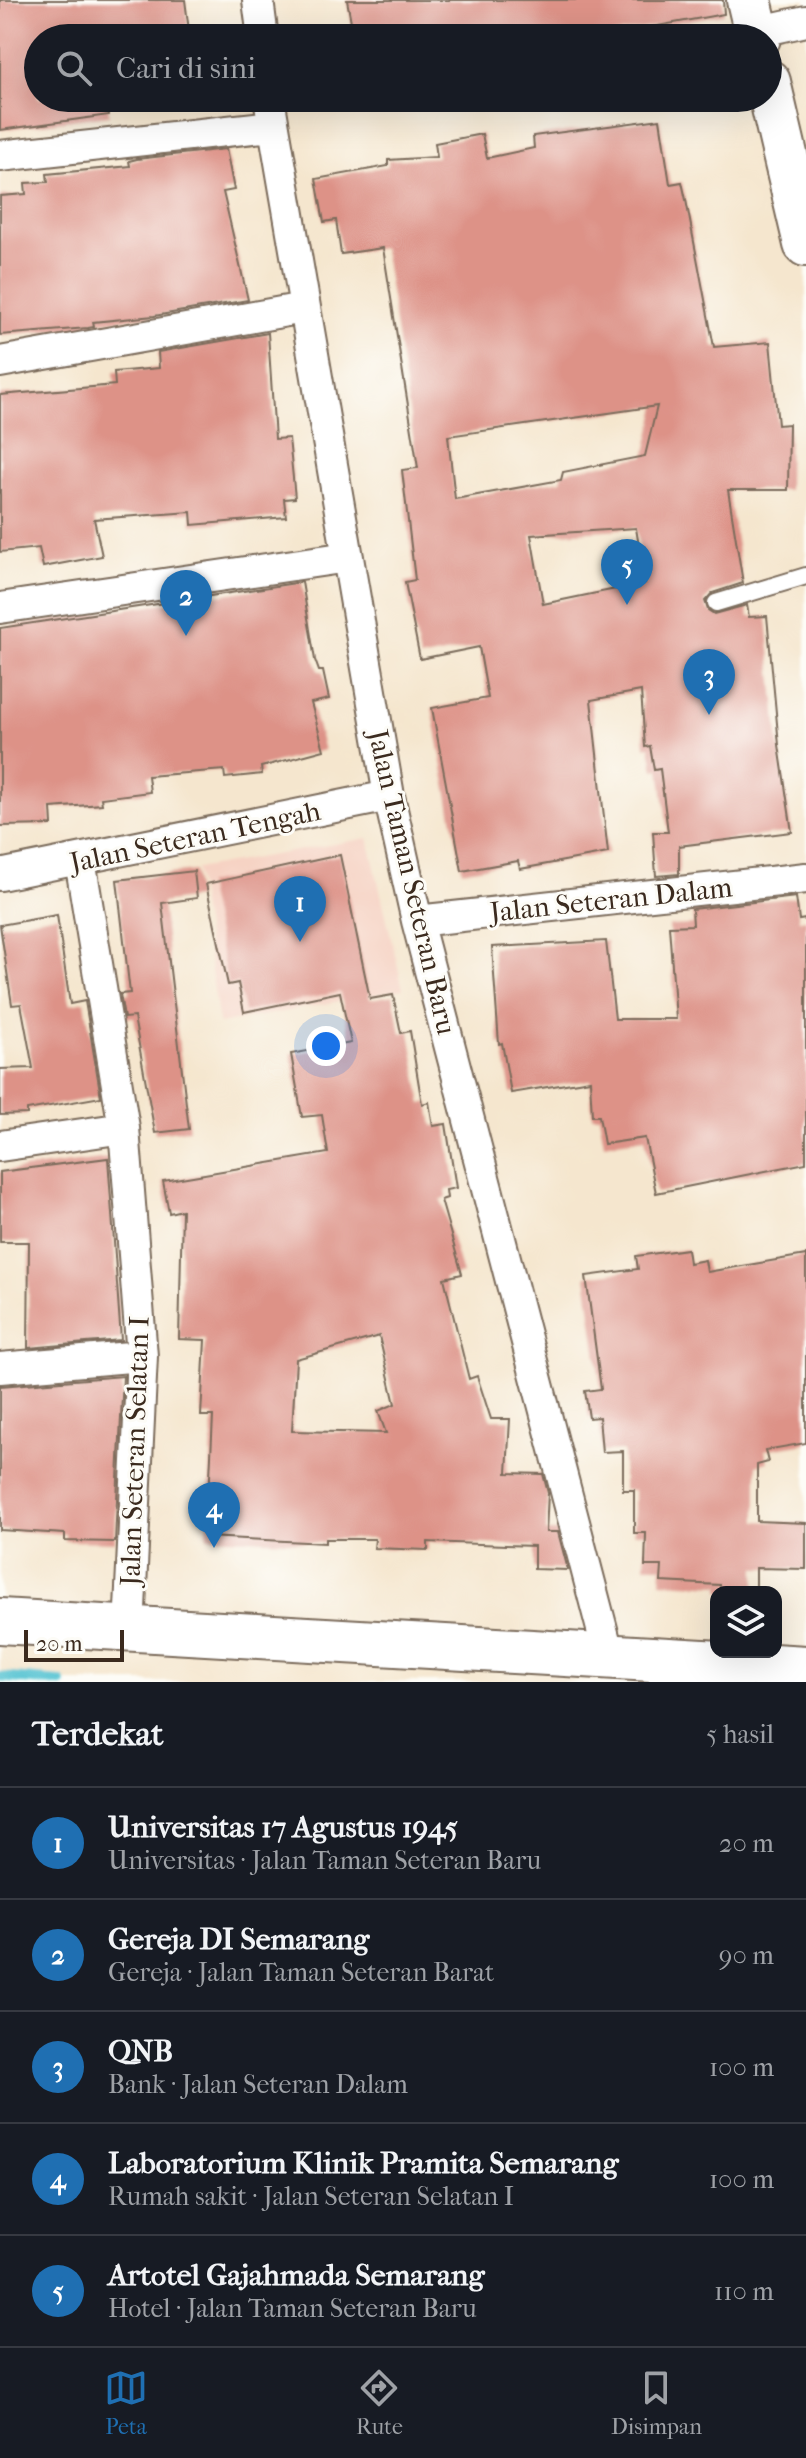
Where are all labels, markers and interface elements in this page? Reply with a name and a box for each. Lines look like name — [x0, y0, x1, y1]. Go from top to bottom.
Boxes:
search box — [24, 24, 782, 112]
icon: search — [52, 46, 96, 90]
text: Cari di sini — [116, 51, 256, 86]
pin: 5 — [601, 539, 653, 605]
pin: 2 — [160, 570, 212, 636]
pin: 3 — [683, 649, 735, 715]
street label: Jalan Taman Seteran Baru — [361, 724, 464, 1038]
street label: Jalan Seteran Tengah — [65, 794, 324, 880]
street label: Jalan Seteran Dalam — [486, 870, 735, 929]
pin: 1 — [274, 876, 326, 942]
your location — [306, 1026, 346, 1066]
street label: Jalan Seteran Selatan I — [113, 1315, 156, 1589]
pin: 4 — [188, 1482, 240, 1548]
map controls — [710, 1586, 782, 1658]
button: layers — [710, 1586, 782, 1658]
scale bar — [24, 1626, 124, 1662]
text: 20 m — [36, 1631, 82, 1657]
text: Terdekat — [32, 1714, 163, 1754]
text: 5 hasil — [706, 1719, 774, 1750]
text: Universitas 17 Agustus 1945 — [108, 1810, 458, 1845]
text: 1 — [53, 1828, 63, 1859]
text: 20 m — [719, 1828, 774, 1859]
text: Universitas · Jalan Taman Seteran Baru — [108, 1845, 541, 1876]
text: Gereja DI Semarang — [108, 1922, 369, 1957]
text: 2 — [51, 1940, 65, 1971]
text: 90 m — [719, 1940, 774, 1971]
text: Gereja · Jalan Taman Seteran Barat — [108, 1957, 494, 1988]
text: QNB — [108, 2034, 173, 2069]
text: 3 — [53, 2052, 63, 2083]
text: 100 m — [709, 2052, 774, 2083]
text: Bank · Jalan Seteran Dalam — [108, 2069, 408, 2100]
text: Laboratorium Klinik Pramita Semarang — [108, 2146, 619, 2181]
text: 4 — [50, 2164, 66, 2195]
text: 100 m — [709, 2164, 774, 2195]
text: Rumah sakit · Jalan Seteran Selatan I — [108, 2181, 514, 2212]
text: Artotel Gajahmada Semarang — [108, 2258, 485, 2293]
text: 5 — [52, 2276, 64, 2307]
text: 110 m — [714, 2276, 774, 2307]
text: Hotel · Jalan Taman Seteran Baru — [108, 2293, 477, 2324]
tab: Peta — [104, 2366, 148, 2440]
tab: Rute — [356, 2366, 403, 2440]
tab: Disimpan — [611, 2366, 702, 2440]

